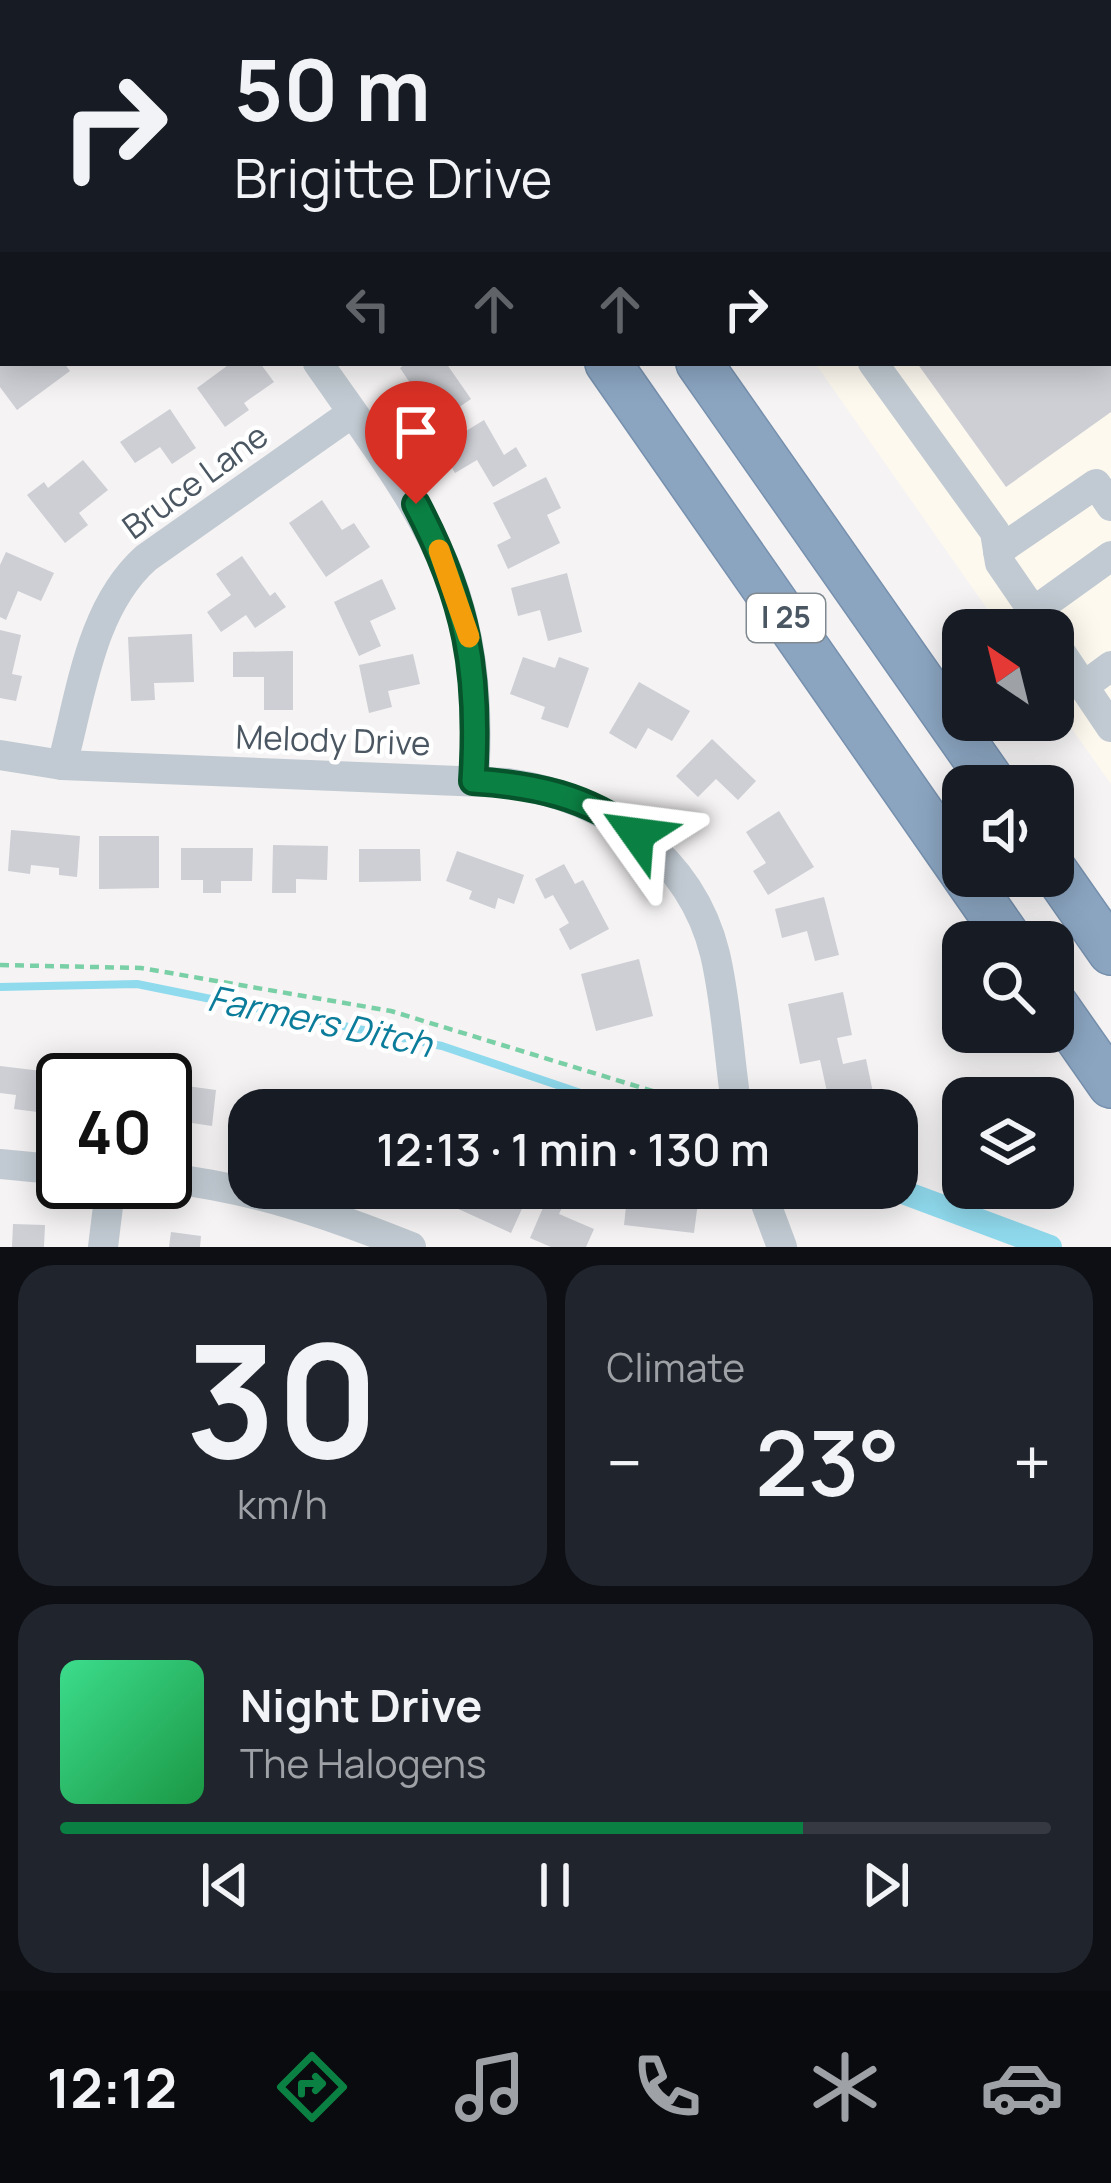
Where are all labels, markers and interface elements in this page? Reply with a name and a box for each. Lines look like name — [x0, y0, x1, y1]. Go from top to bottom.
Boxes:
text: 50 m — [234, 31, 431, 146]
icon: right — [36, 48, 192, 204]
text: Brigitte Drive — [234, 140, 552, 214]
icon: left — [335, 276, 401, 342]
icon: ahead — [461, 276, 527, 342]
icon: ahead — [587, 276, 653, 342]
icon: right — [713, 276, 779, 342]
pin — [365, 381, 467, 504]
icon: arrive — [383, 399, 449, 465]
street label: Bruce Lane — [113, 413, 276, 549]
road number: I 25 — [747, 594, 825, 642]
north arrow — [942, 609, 1074, 741]
map controls — [942, 609, 1074, 1209]
street label: Melody Drive — [235, 714, 431, 765]
button: sound — [942, 765, 1074, 897]
position arrow — [574, 771, 700, 897]
button: search — [942, 921, 1074, 1053]
water label: Farmers Ditch — [204, 973, 438, 1068]
speed limit sign: 40 — [36, 1053, 192, 1209]
button: layers — [942, 1077, 1074, 1209]
text: 12:13 · 1 min · 130 m — [376, 1118, 770, 1180]
text: 30 — [186, 1292, 379, 1505]
text: Climate — [607, 1340, 745, 1394]
text: 23° — [755, 1400, 900, 1523]
text: − — [607, 1417, 642, 1507]
text: + — [1013, 1417, 1051, 1507]
text: km/h — [237, 1477, 328, 1531]
text: Night Drive — [240, 1674, 482, 1736]
text: The Halogens — [240, 1736, 487, 1790]
icon: previous — [192, 1852, 258, 1918]
icon: pause — [522, 1852, 588, 1918]
icon: next — [853, 1852, 919, 1918]
icon: directions — [270, 2045, 354, 2129]
icon: music — [448, 2045, 532, 2129]
icon: phone — [625, 2045, 709, 2129]
icon: climate — [803, 2045, 887, 2129]
icon: car — [980, 2045, 1064, 2129]
text: 12:12 — [47, 2050, 177, 2124]

